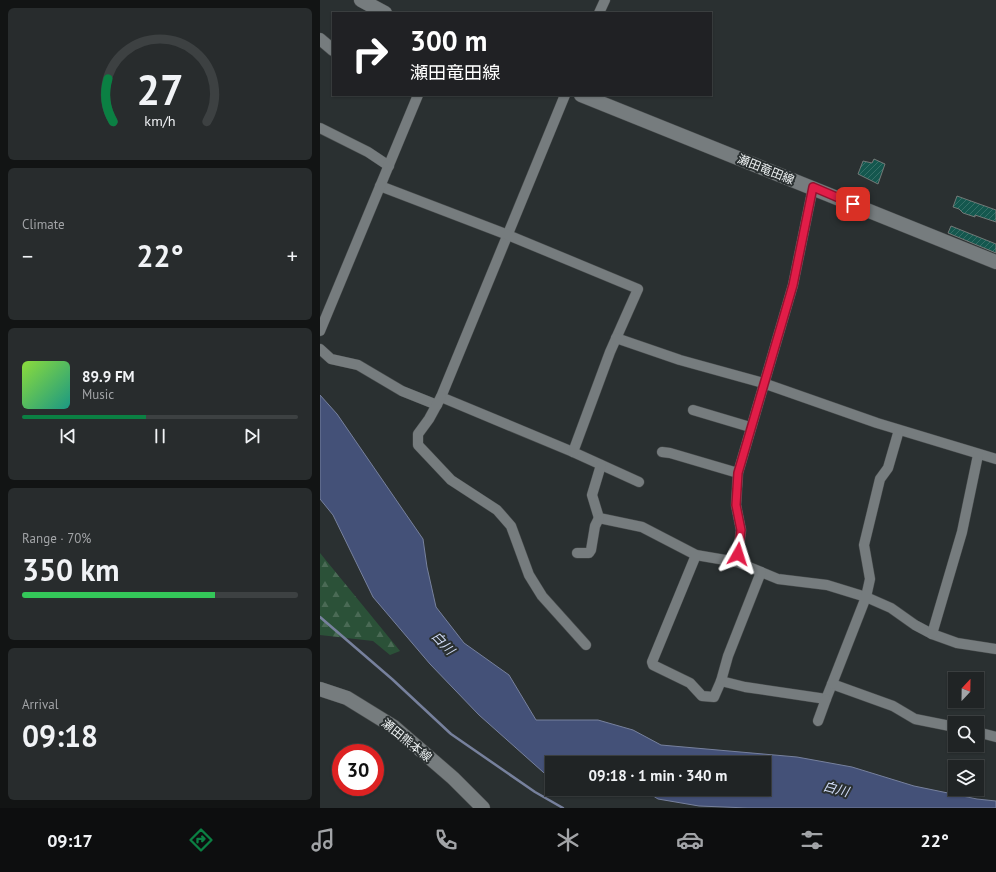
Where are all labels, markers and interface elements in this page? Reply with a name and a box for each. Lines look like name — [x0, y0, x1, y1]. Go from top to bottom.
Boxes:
text: 300 m — [410, 22, 487, 59]
icon: right — [344, 28, 396, 80]
text: 瀬田竜田線 — [410, 61, 500, 84]
text: 27 — [136, 63, 184, 116]
text: km/h — [144, 111, 176, 130]
street label: 瀬田竜田線 — [735, 151, 797, 187]
pin — [836, 187, 870, 221]
icon: arrive — [842, 193, 864, 215]
text: Climate — [22, 216, 65, 233]
text: 22° — [136, 236, 184, 275]
text: − — [22, 242, 33, 270]
text: + — [287, 242, 298, 270]
text: 89.9 FM — [82, 367, 135, 386]
text: Music — [82, 386, 114, 403]
icon: previous — [57, 425, 79, 447]
icon: pause — [149, 425, 171, 447]
icon: next — [241, 425, 263, 447]
text: Range · 70% — [22, 530, 91, 547]
position arrow — [717, 533, 759, 575]
text: 350 km — [22, 550, 120, 589]
water label: 白川 — [428, 628, 460, 660]
north arrow — [948, 672, 984, 708]
map controls — [948, 672, 984, 796]
text: Arrival — [22, 696, 58, 713]
street label: 瀬田熊本線 — [379, 715, 435, 765]
text: 09:18 — [22, 716, 98, 755]
button: search — [948, 716, 984, 752]
speed limit sign: 30 — [332, 744, 384, 796]
button: layers — [948, 760, 984, 796]
text: 09:18 · 1 min · 340 m — [589, 766, 727, 785]
water label: 白川 — [821, 777, 853, 801]
icon: directions — [187, 826, 215, 854]
icon: music — [309, 826, 337, 854]
icon: phone — [432, 826, 460, 854]
icon: climate — [554, 826, 582, 854]
icon: car — [676, 826, 704, 854]
icon: filters — [798, 826, 826, 854]
text: 09:17 — [47, 829, 93, 852]
text: 22° — [921, 829, 949, 852]

